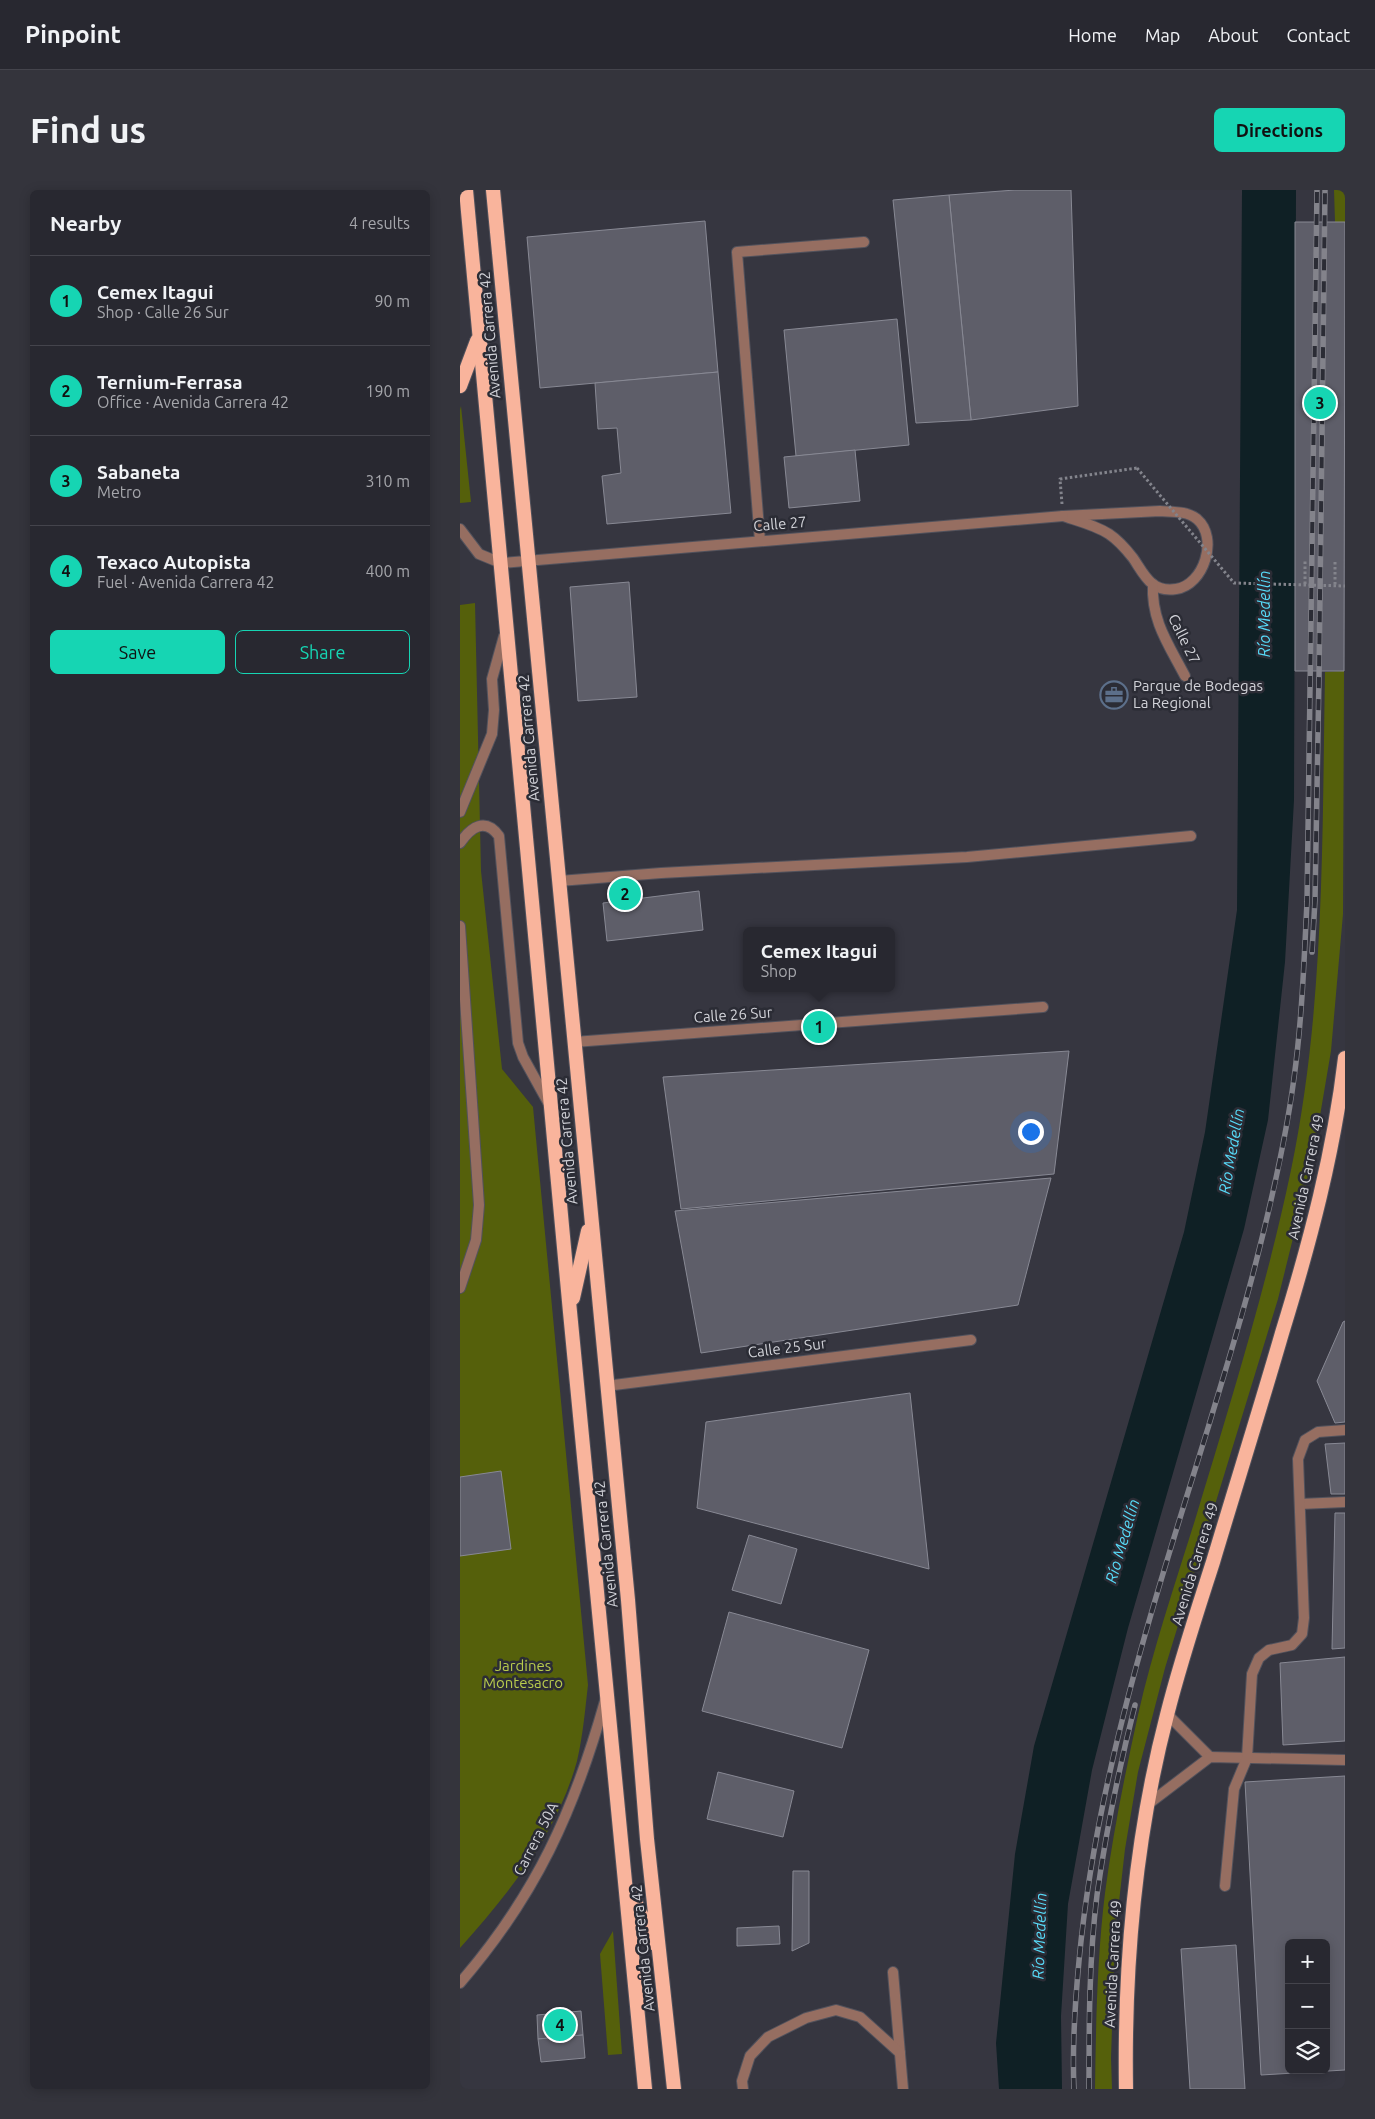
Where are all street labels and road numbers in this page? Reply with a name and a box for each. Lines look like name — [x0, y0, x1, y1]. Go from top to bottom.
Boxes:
street label: Avenida Carrera 42 — [475, 271, 504, 399]
street label: Calle 27 — [753, 513, 807, 534]
street label: Calle 27 — [1165, 611, 1204, 667]
street label: Avenida Carrera 42 — [514, 674, 543, 802]
street label: Calle 26 Sur — [693, 1003, 773, 1026]
street label: Avenida Carrera 42 — [552, 1077, 581, 1205]
street label: Avenida Carrera 49 — [1284, 1113, 1327, 1241]
street label: Calle 25 Sur — [747, 1334, 827, 1361]
street label: Avenida Carrera 42 — [590, 1480, 621, 1608]
street label: Avenida Carrera 49 — [1168, 1500, 1221, 1627]
street label: Carrera 50A — [510, 1799, 561, 1878]
street label: Avenida Carrera 42 — [627, 1884, 658, 2012]
street label: Avenida Carrera 49 — [1101, 1900, 1124, 2028]

